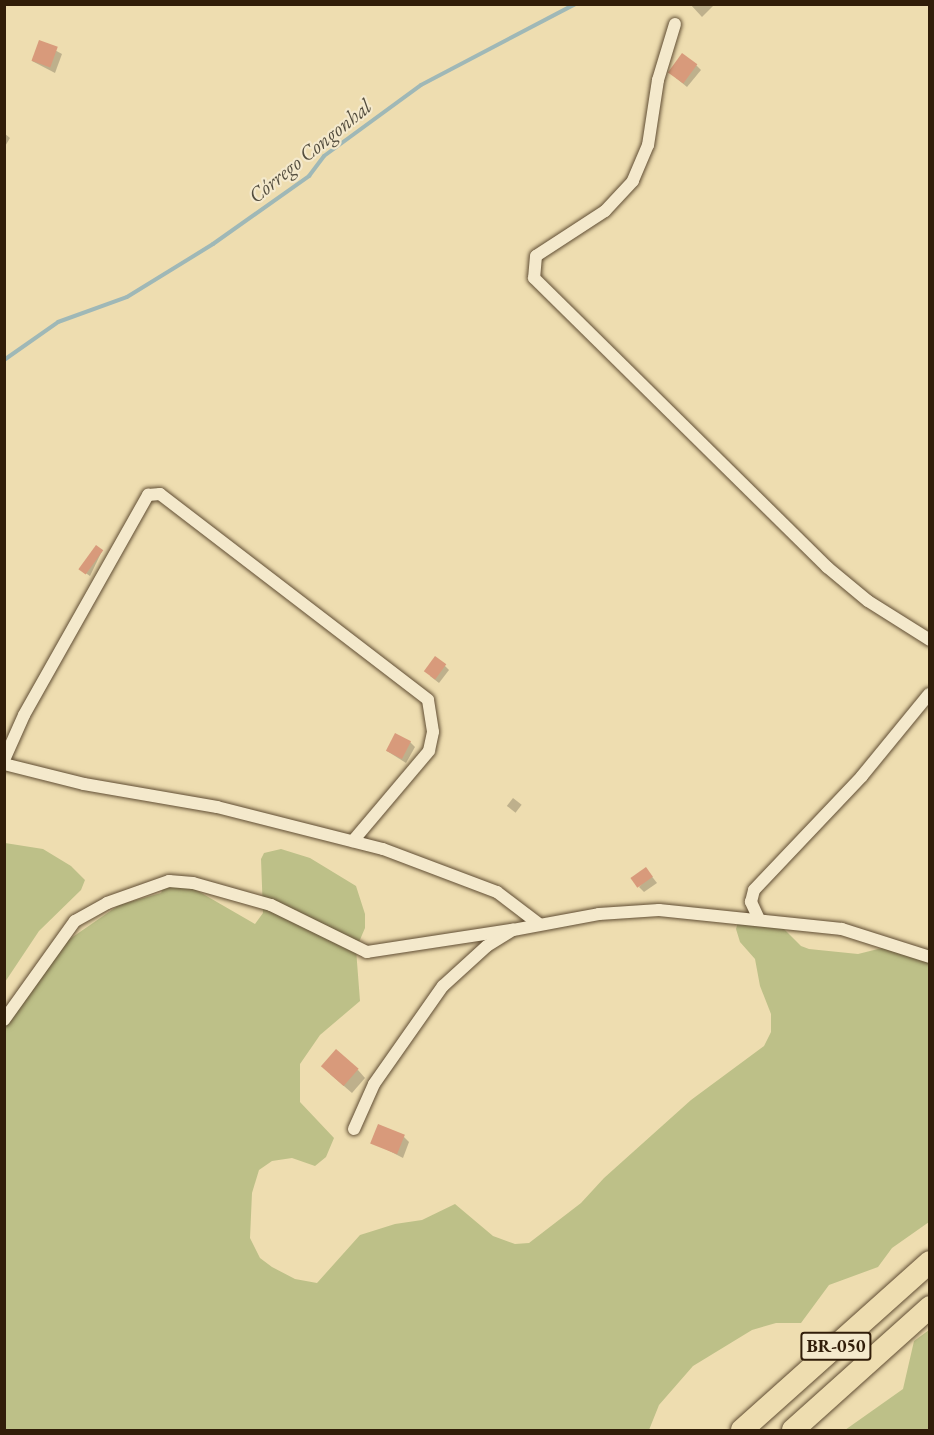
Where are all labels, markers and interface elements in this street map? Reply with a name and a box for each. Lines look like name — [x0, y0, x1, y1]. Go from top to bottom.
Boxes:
water label: Córrego Congonhal — [243, 94, 377, 208]
road number: BR-050 — [800, 1331, 872, 1361]

